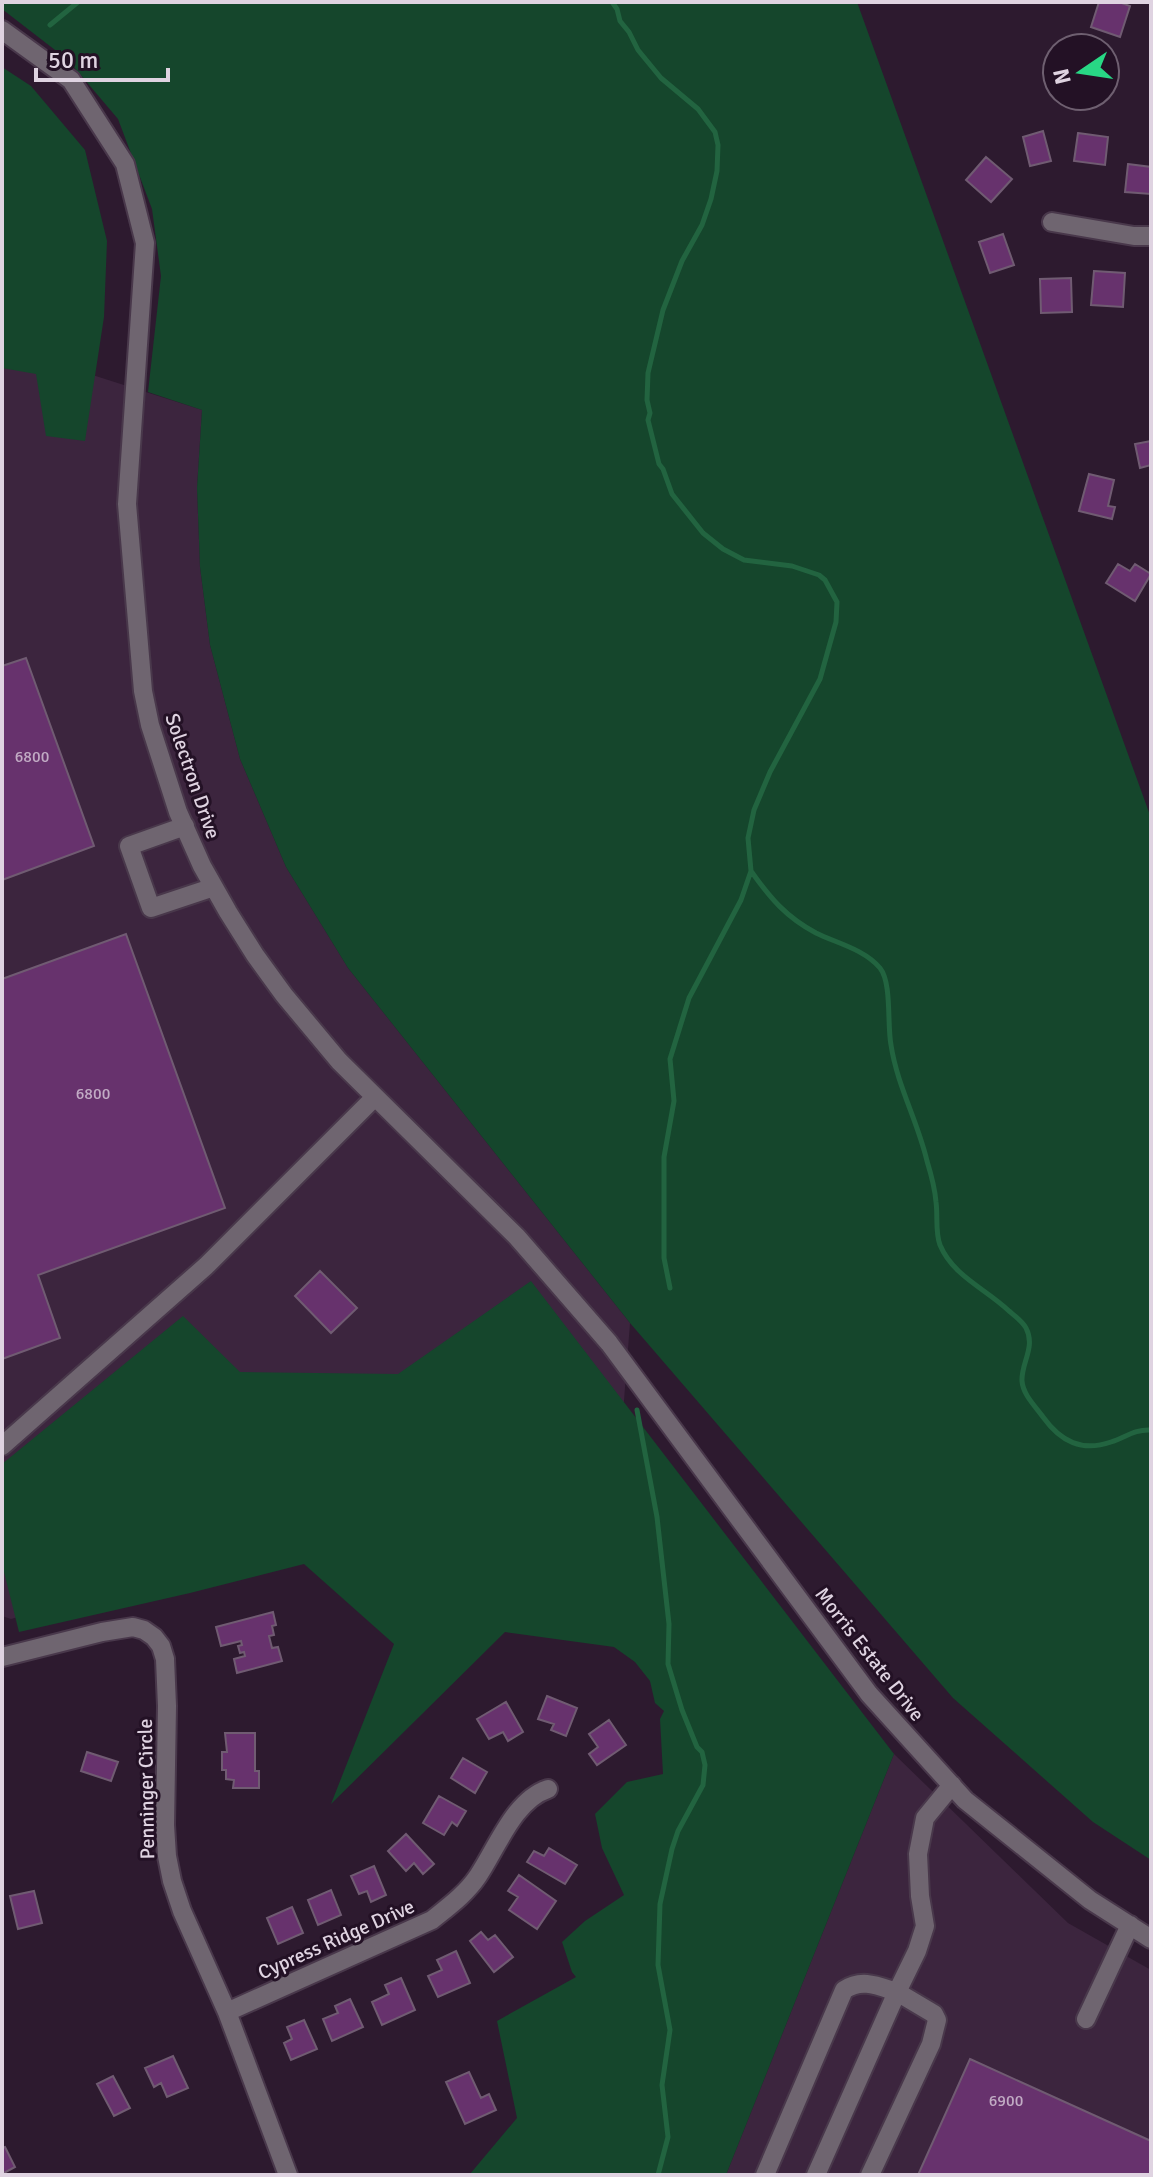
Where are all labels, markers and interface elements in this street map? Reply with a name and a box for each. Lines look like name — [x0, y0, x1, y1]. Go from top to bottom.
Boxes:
scale bar — [36, 32, 168, 82]
north arrow — [1041, 32, 1121, 112]
text: 50 m — [48, 45, 98, 75]
text: N — [1047, 66, 1077, 87]
street label: Solectron Drive — [159, 710, 226, 842]
house number: 6800 — [15, 747, 49, 767]
house number: 6800 — [76, 1084, 110, 1104]
street label: Morris Estate Drive — [810, 1582, 930, 1726]
street label: Penninger Circle — [133, 1718, 160, 1860]
street label: Cypress Ridge Drive — [254, 1894, 418, 1985]
house number: 6900 — [989, 2091, 1023, 2111]

